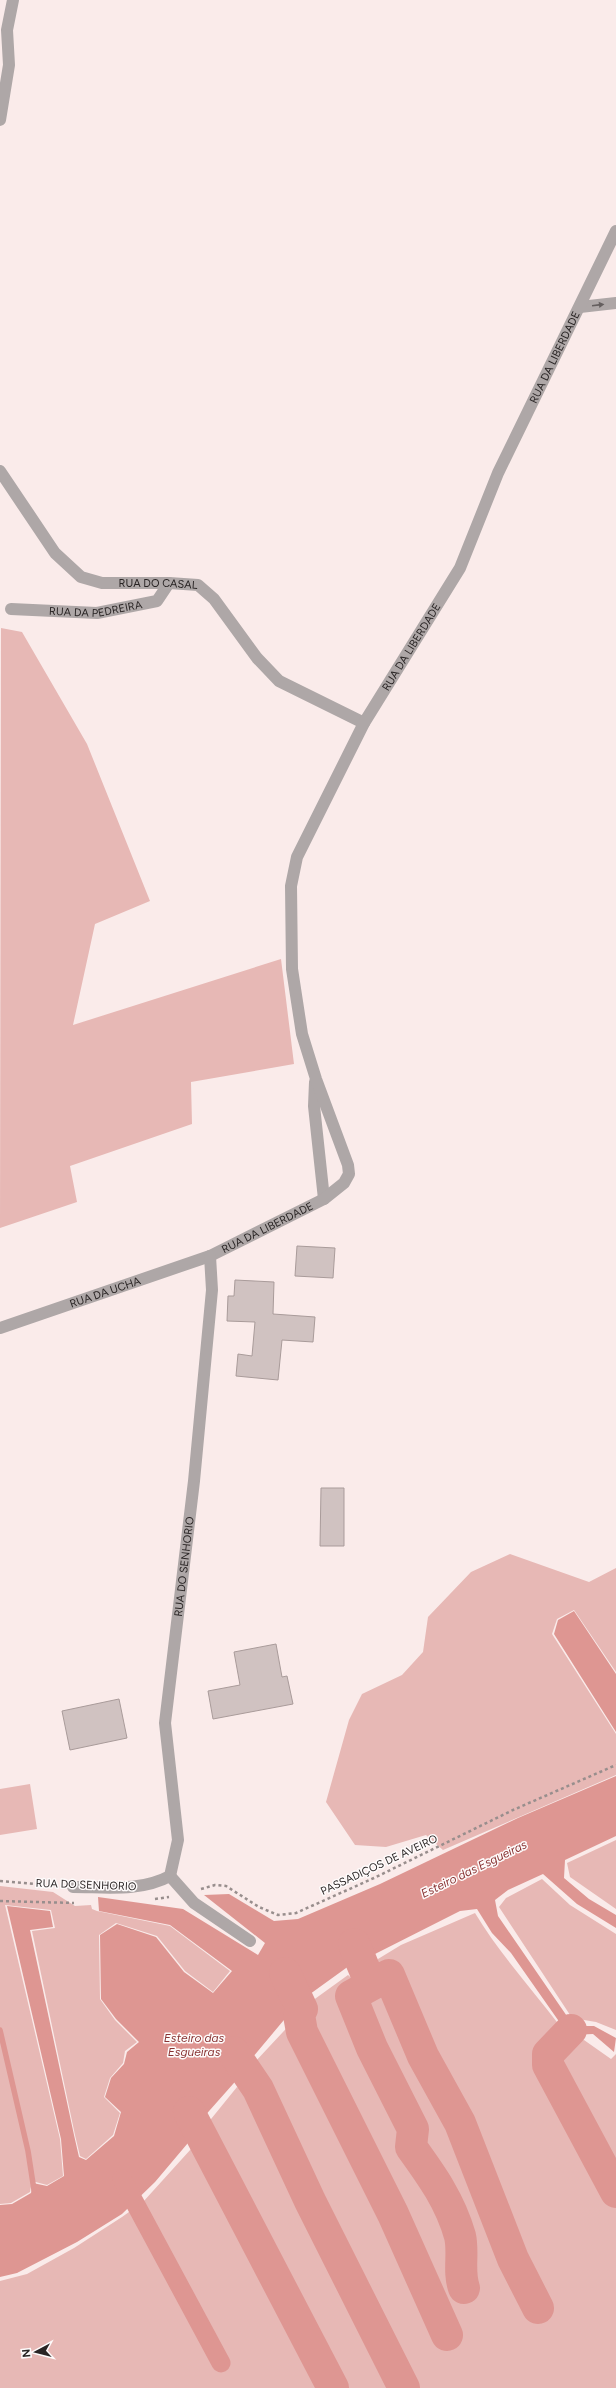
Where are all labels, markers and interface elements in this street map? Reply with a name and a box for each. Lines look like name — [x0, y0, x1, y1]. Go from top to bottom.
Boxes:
one-way arrow — [592, 302, 604, 308]
street label: RUA DA LIBERDADE — [527, 309, 582, 405]
street label: RUA DO CASAL — [119, 577, 198, 591]
street label: RUA DA PEDREIRA — [49, 598, 144, 620]
street label: RUA DA LIBERDADE — [379, 601, 443, 693]
street label: RUA DA LIBERDADE — [219, 1199, 315, 1256]
street label: RUA DA UCHA — [68, 1274, 143, 1310]
street label: RUA DO SENHORIO — [171, 1515, 196, 1617]
street label: PASSADIÇOS DE AVEIRO — [318, 1832, 440, 1898]
water label: Esteiro das Esgueiras — [419, 1837, 530, 1901]
street label: RUA DO SENHORIO — [35, 1877, 137, 1893]
water label: Esteiro das Esgueiras — [164, 2031, 225, 2059]
north arrow — [16, 2332, 56, 2372]
text: N — [20, 2348, 34, 2358]

